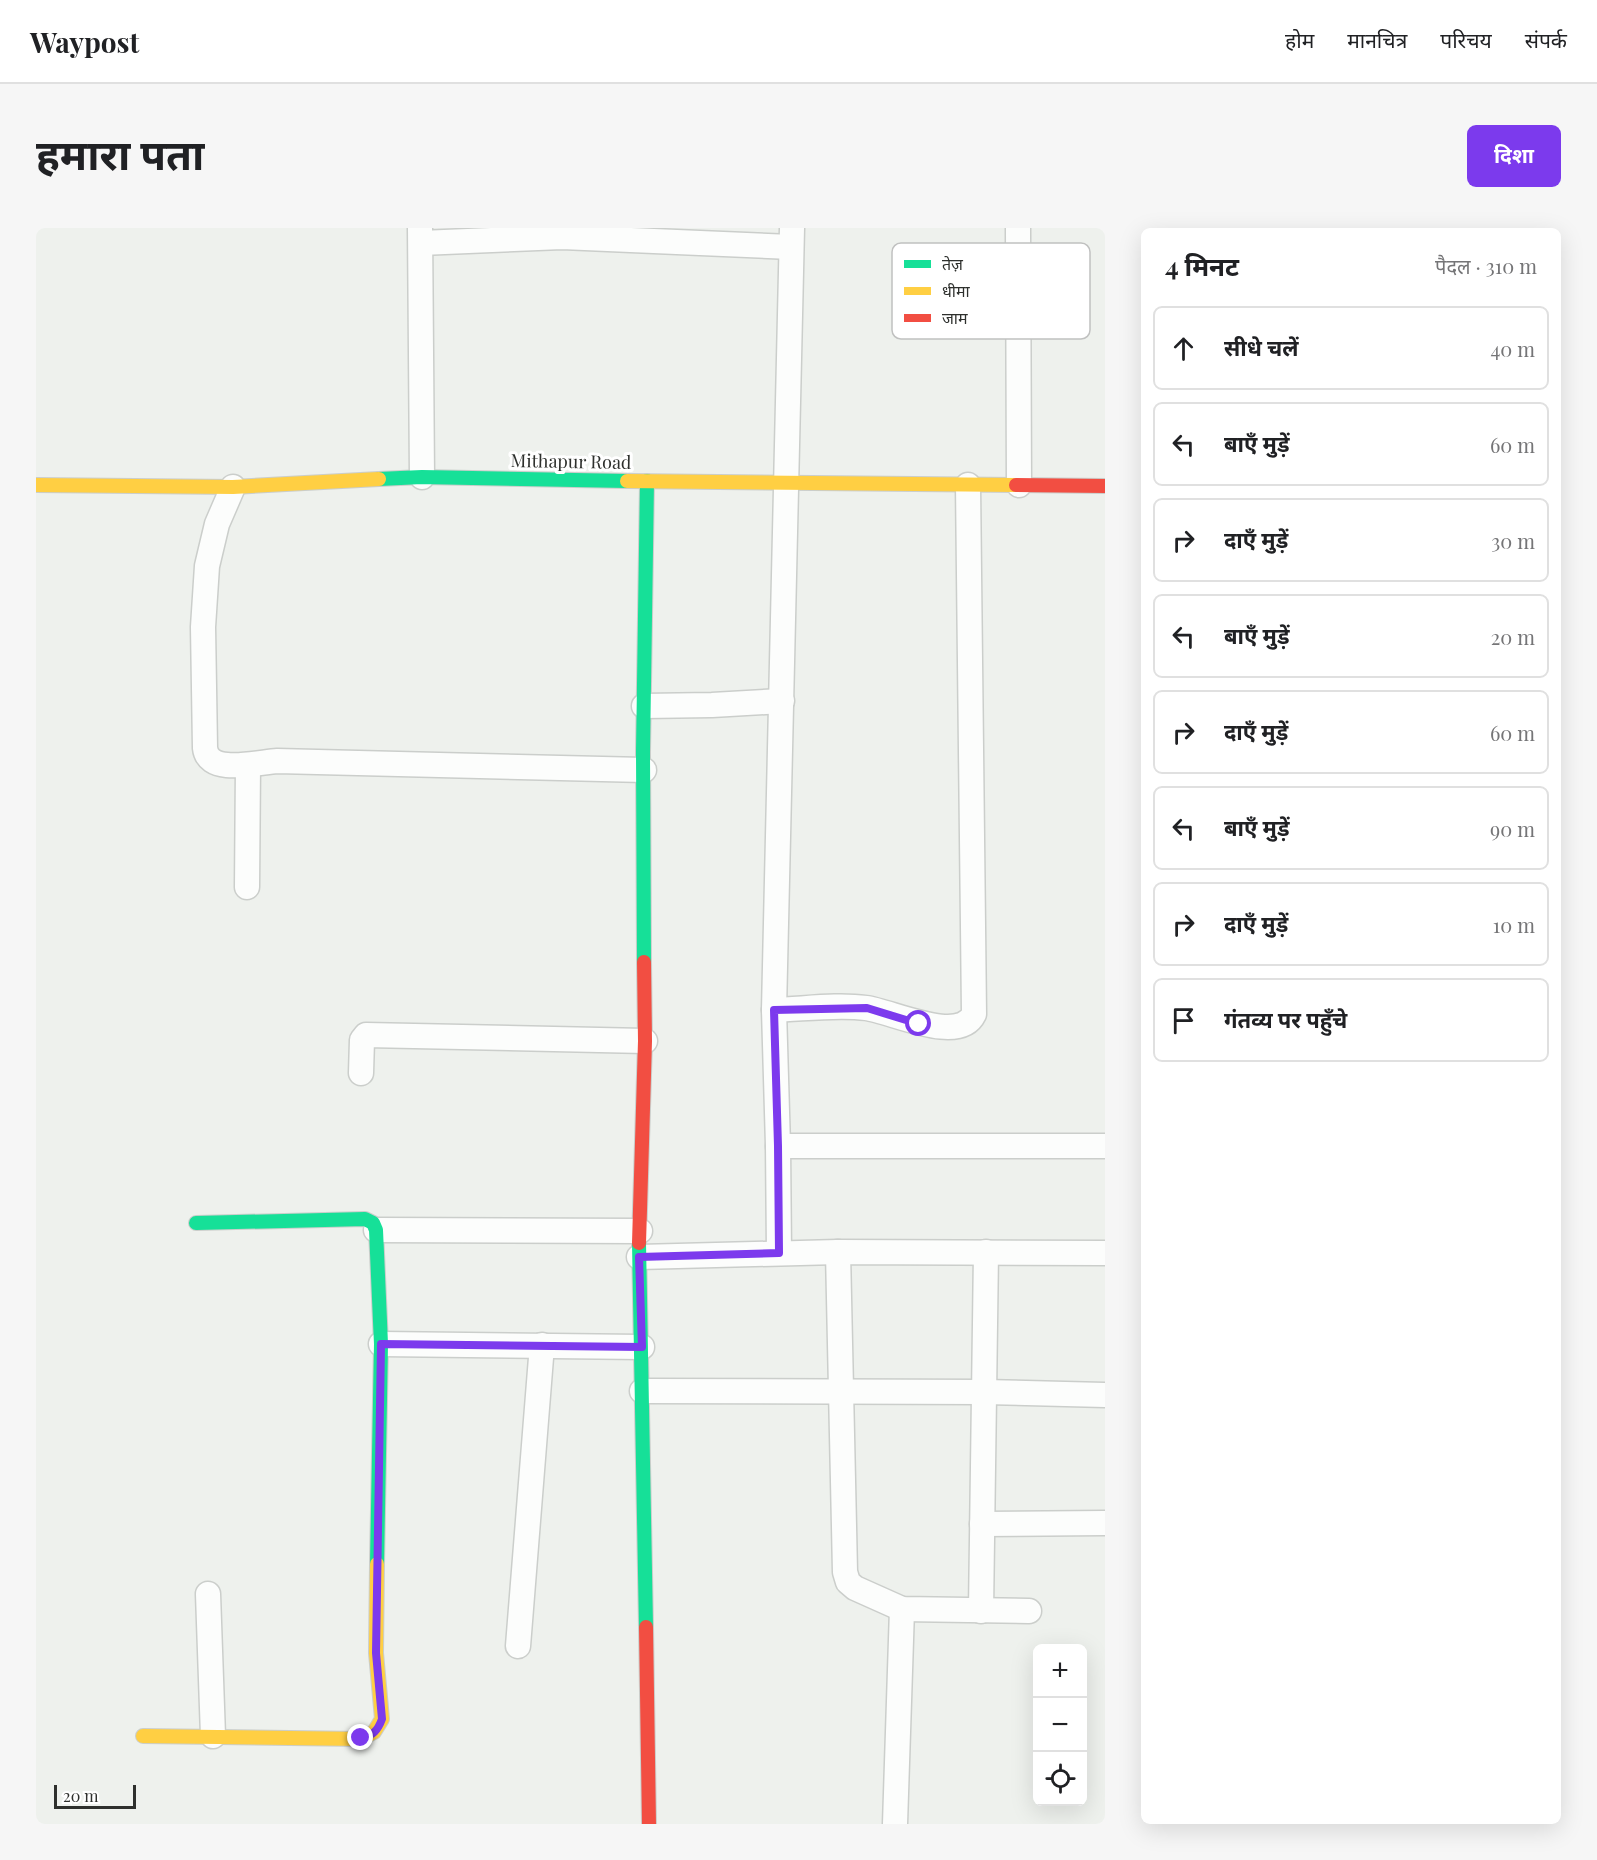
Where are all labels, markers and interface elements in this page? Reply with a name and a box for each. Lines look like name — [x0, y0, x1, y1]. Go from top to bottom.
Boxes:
text: Waypost — [30, 23, 139, 60]
text: होम — [1285, 25, 1314, 53]
text: मानचित्र — [1347, 25, 1407, 53]
text: परिचय — [1440, 25, 1492, 53]
text: संपर्क — [1525, 25, 1567, 53]
text: हमारा पता — [36, 125, 204, 181]
button: दिशा — [1467, 125, 1561, 187]
legend — [892, 243, 1090, 339]
text: 4 मिनट — [1165, 248, 1239, 283]
text: पैदल · 310 m — [1435, 252, 1537, 279]
text: तेज़ — [942, 253, 964, 274]
text: धीमा — [942, 280, 971, 301]
text: जाम — [942, 307, 968, 328]
icon: ahead — [1167, 332, 1200, 365]
text: सीधे चलें — [1224, 332, 1298, 362]
text: 40 m — [1490, 335, 1535, 362]
icon: left — [1167, 428, 1200, 461]
text: बाएँ मुड़ें — [1224, 428, 1289, 458]
text: 60 m — [1490, 431, 1535, 458]
street label: Mithapur Road — [510, 448, 632, 474]
icon: right — [1167, 524, 1200, 557]
text: दाएँ मुड़ें — [1224, 524, 1288, 554]
text: 30 m — [1491, 527, 1535, 554]
icon: left — [1167, 620, 1200, 653]
text: बाएँ मुड़ें — [1224, 620, 1289, 650]
text: 20 m — [1491, 623, 1535, 650]
icon: right — [1167, 716, 1200, 749]
text: दाएँ मुड़ें — [1224, 716, 1288, 746]
text: 60 m — [1490, 719, 1535, 746]
icon: left — [1167, 812, 1200, 845]
text: बाएँ मुड़ें — [1224, 812, 1289, 842]
text: 90 m — [1490, 815, 1535, 842]
icon: right — [1167, 908, 1200, 941]
text: दाएँ मुड़ें — [1224, 908, 1288, 938]
text: 10 m — [1493, 911, 1535, 938]
icon: arrive — [1167, 1004, 1200, 1037]
text: गंतव्य पर पहुँचे — [1224, 1004, 1347, 1034]
route start — [905, 1010, 931, 1036]
map controls — [1033, 1644, 1087, 1806]
button: + — [1033, 1644, 1087, 1698]
button: − — [1033, 1698, 1087, 1752]
route end — [347, 1724, 373, 1750]
button: locate — [1033, 1752, 1087, 1806]
scale bar — [54, 1782, 136, 1810]
text: 20 m — [63, 1785, 98, 1806]

